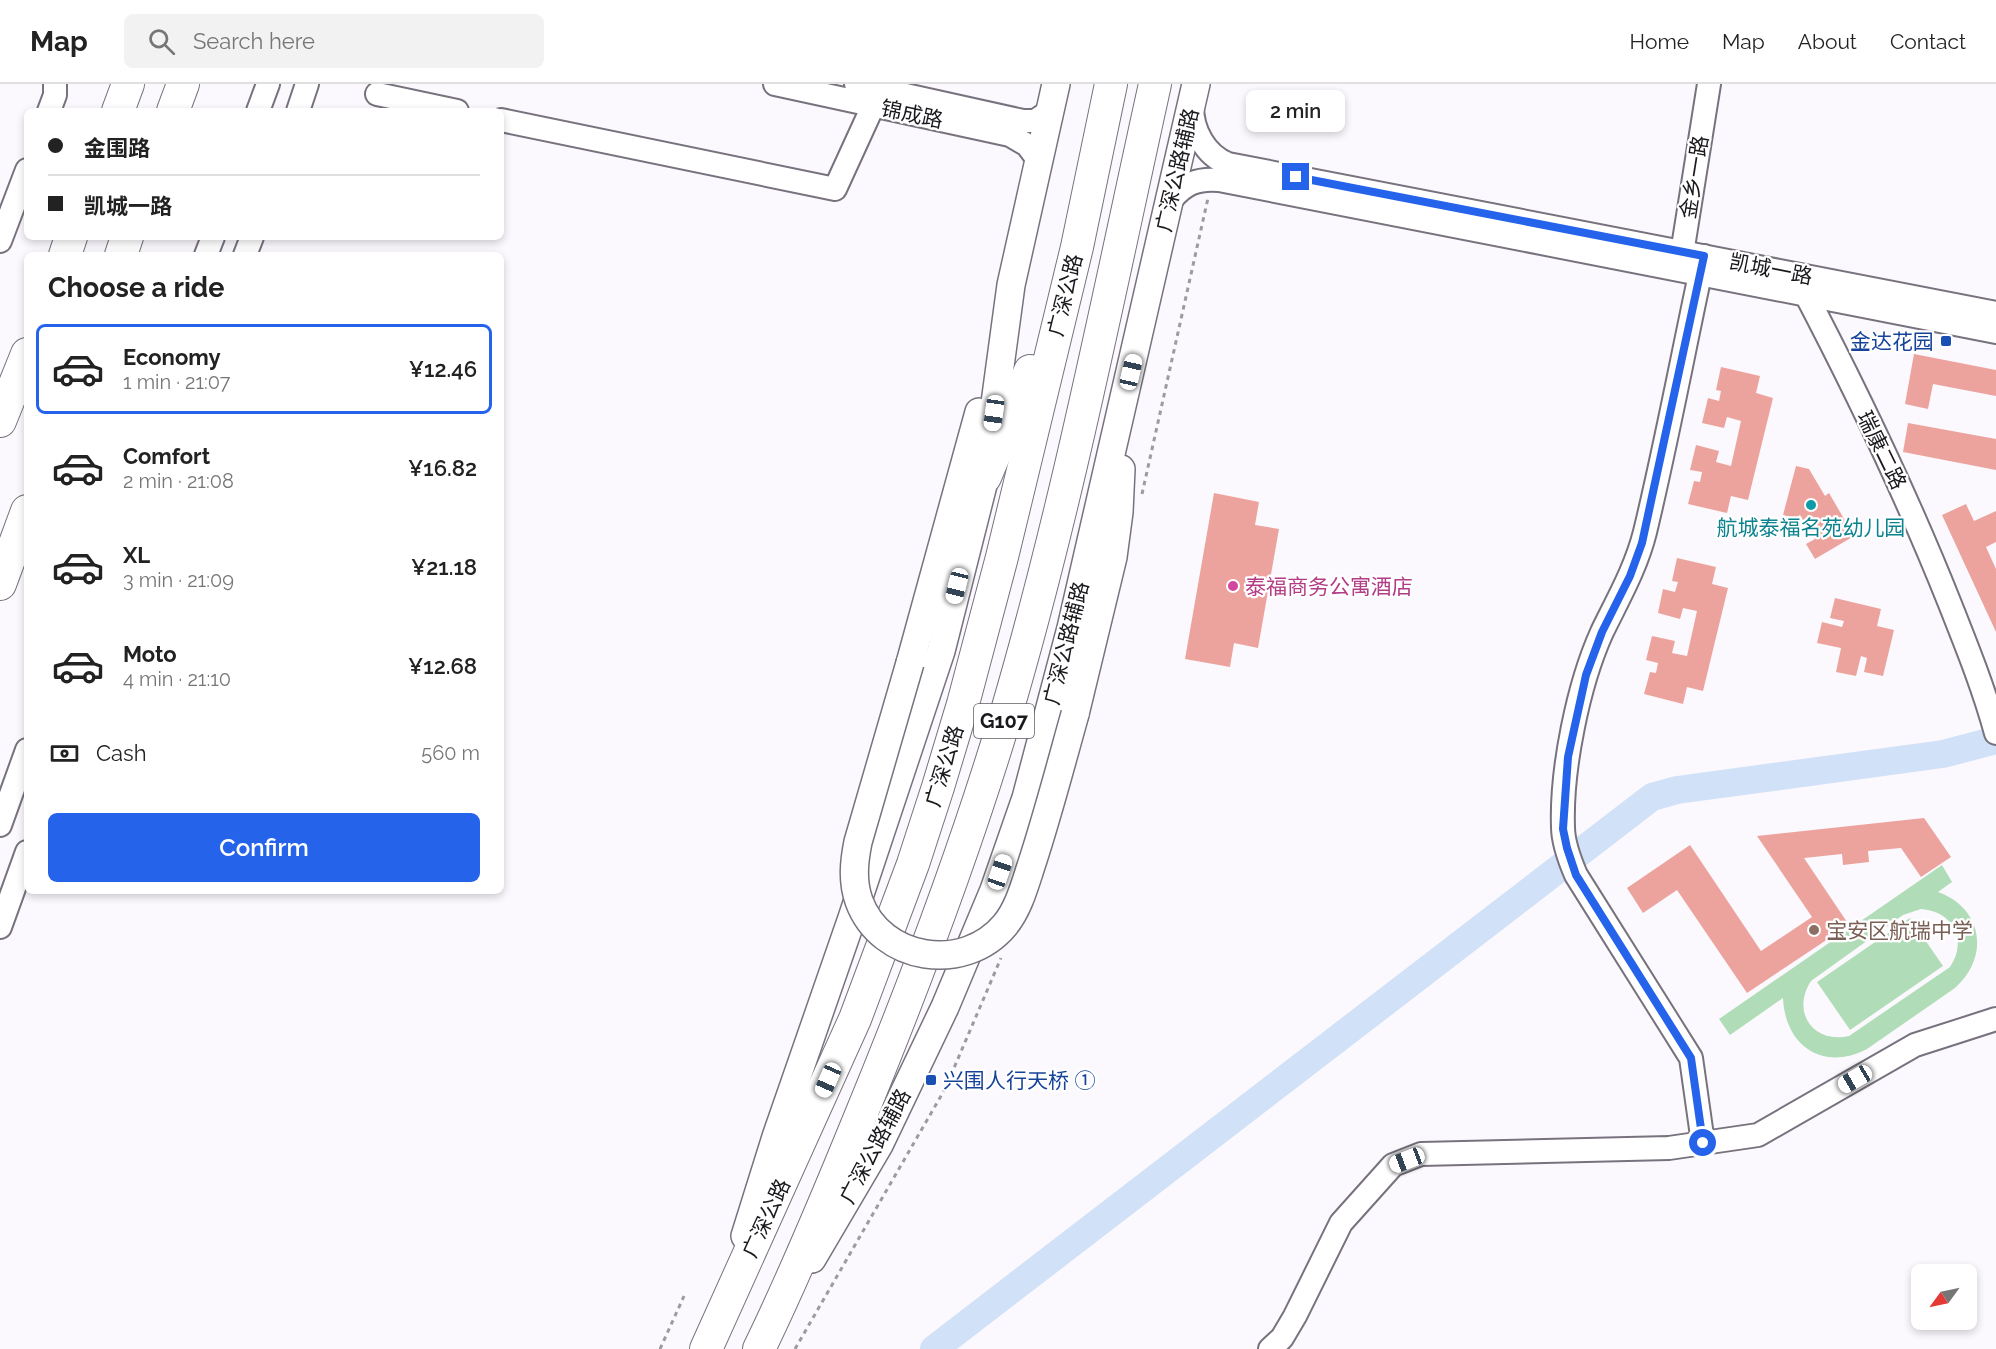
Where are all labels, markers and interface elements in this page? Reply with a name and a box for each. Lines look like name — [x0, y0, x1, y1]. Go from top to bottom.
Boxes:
search box — [124, 14, 544, 68]
text: Map — [30, 25, 88, 58]
icon: search — [145, 25, 178, 58]
text: Search here — [193, 28, 315, 54]
text: Home — [1630, 29, 1689, 54]
text: Map — [1722, 29, 1765, 54]
text: About — [1798, 29, 1857, 54]
text: Contact — [1890, 29, 1966, 54]
callout: 2 min — [1246, 90, 1346, 132]
street label: 锦成路 — [879, 95, 945, 133]
text: 2 min — [1270, 99, 1321, 123]
street label: 广深公路辅路 — [1151, 106, 1203, 234]
street label: 金乡一路 — [1675, 134, 1713, 220]
text: 金围路 — [84, 135, 150, 161]
route end — [1282, 163, 1309, 190]
text: 凯城一路 — [84, 193, 172, 219]
street label: 凯城一路 — [1727, 249, 1815, 289]
street label: 广深公路 — [1043, 251, 1087, 339]
text: Choose a ride — [48, 272, 224, 303]
place label: 金达花园 — [1850, 329, 1934, 354]
marker: 金达花园 — [1939, 334, 1953, 348]
icon: car — [51, 342, 105, 396]
text: Economy — [123, 344, 221, 370]
car — [1118, 352, 1144, 392]
text: ¥12.46 — [409, 356, 477, 382]
text: 1 min · 21:07 — [123, 370, 231, 394]
car — [983, 394, 1005, 432]
street label: 瑞康二路 — [1852, 407, 1912, 493]
icon: car — [51, 441, 105, 495]
text: Comfort — [123, 443, 210, 469]
text: ¥16.82 — [408, 455, 477, 481]
text: 2 min · 21:08 — [123, 469, 234, 493]
marker: 航城泰福名苑幼儿园 — [1804, 498, 1818, 512]
place label: 航城泰福名苑幼儿园 — [1717, 515, 1906, 540]
icon: car — [51, 540, 105, 594]
text: XL — [123, 542, 150, 568]
text: ¥21.18 — [411, 554, 477, 580]
car — [944, 566, 970, 606]
text: 3 min · 21:09 — [123, 568, 234, 592]
place label: 泰福商务公寓酒店 — [1245, 574, 1413, 599]
street label: 广深公路辅路 — [1039, 579, 1093, 707]
marker: 泰福商务公寓酒店 — [1226, 579, 1240, 593]
icon: car — [51, 639, 105, 693]
text: Moto — [123, 641, 177, 667]
text: ¥12.68 — [408, 653, 477, 679]
text: 4 min · 21:10 — [123, 667, 231, 691]
road number: G107 — [974, 704, 1034, 738]
street label: 广深公路 — [920, 722, 968, 810]
icon: cash — [48, 737, 81, 770]
text: Cash — [96, 740, 147, 766]
text: 560 m — [421, 741, 480, 765]
button: Confirm — [48, 813, 480, 882]
car — [986, 852, 1014, 892]
place label: 宝安区航瑞中学 — [1826, 918, 1973, 943]
marker: 宝安区航瑞中学 — [1807, 923, 1821, 937]
car — [812, 1060, 844, 1100]
car — [1835, 1062, 1875, 1096]
place label: 兴围人行天桥 ① — [943, 1068, 1095, 1093]
marker: 兴围人行天桥 ① — [924, 1073, 938, 1087]
street label: 广深公路辅路 — [834, 1085, 916, 1207]
route start — [1689, 1129, 1716, 1156]
car — [1387, 1145, 1427, 1175]
street label: 广深公路 — [737, 1175, 795, 1261]
north arrow — [1911, 1264, 1977, 1330]
map controls — [1911, 1264, 1977, 1330]

